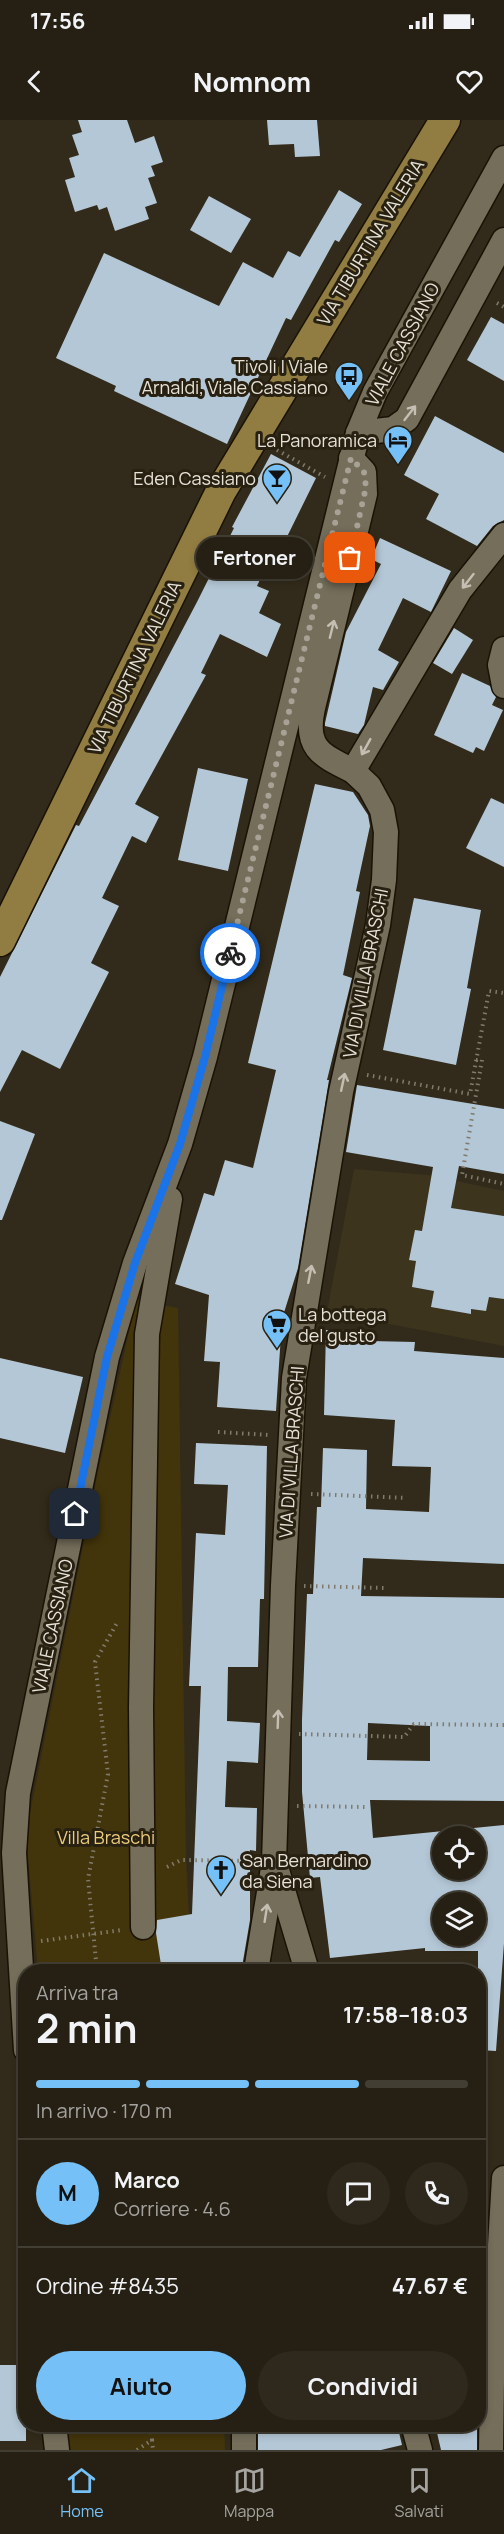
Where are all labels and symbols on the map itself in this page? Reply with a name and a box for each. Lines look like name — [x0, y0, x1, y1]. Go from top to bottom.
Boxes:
street label: VIA TIBURTINA VALERIA — [311, 154, 429, 329]
street label: VIALE CASSIANO — [359, 278, 445, 410]
place label: Tivoli | Viale Arnaldi, Viale Cassiano — [142, 354, 328, 399]
bus stop icon: Tivoli | Viale Arnaldi, Viale Cassiano — [333, 360, 365, 402]
one-way arrow — [404, 406, 417, 422]
hotel icon: La Panoramica — [382, 424, 414, 466]
place label: La Panoramica — [257, 428, 377, 452]
bar icon: Eden Cassiano — [261, 462, 293, 504]
place label: Eden Cassiano — [133, 466, 256, 490]
pin — [324, 532, 375, 583]
callout: Fertoner — [197, 537, 314, 579]
one-way arrow — [461, 573, 474, 589]
street label: VIA TIBURTINA VALERIA — [82, 576, 187, 758]
one-way arrow — [327, 619, 339, 638]
one-way arrow — [360, 738, 371, 756]
street label: VIA DI VILLA BRASCHI — [337, 886, 393, 1060]
courier — [200, 923, 260, 983]
one-way arrow — [338, 1072, 349, 1092]
one-way arrow — [305, 1264, 316, 1284]
place label: La bottega del gusto — [298, 1302, 387, 1347]
supermarket icon: La bottega del gusto — [261, 1308, 293, 1350]
street label: VIA DI VILLA BRASCHI — [273, 1365, 309, 1539]
pin — [49, 1488, 100, 1539]
street label: VIALE CASSIANO — [26, 1557, 78, 1695]
one-way arrow — [273, 1710, 284, 1730]
park label: Villa Braschi — [57, 1825, 155, 1849]
place label: San Bernardino da Siena — [242, 1848, 369, 1893]
church icon: San Bernardino da Siena — [205, 1854, 237, 1896]
one-way arrow — [261, 1904, 272, 1924]

